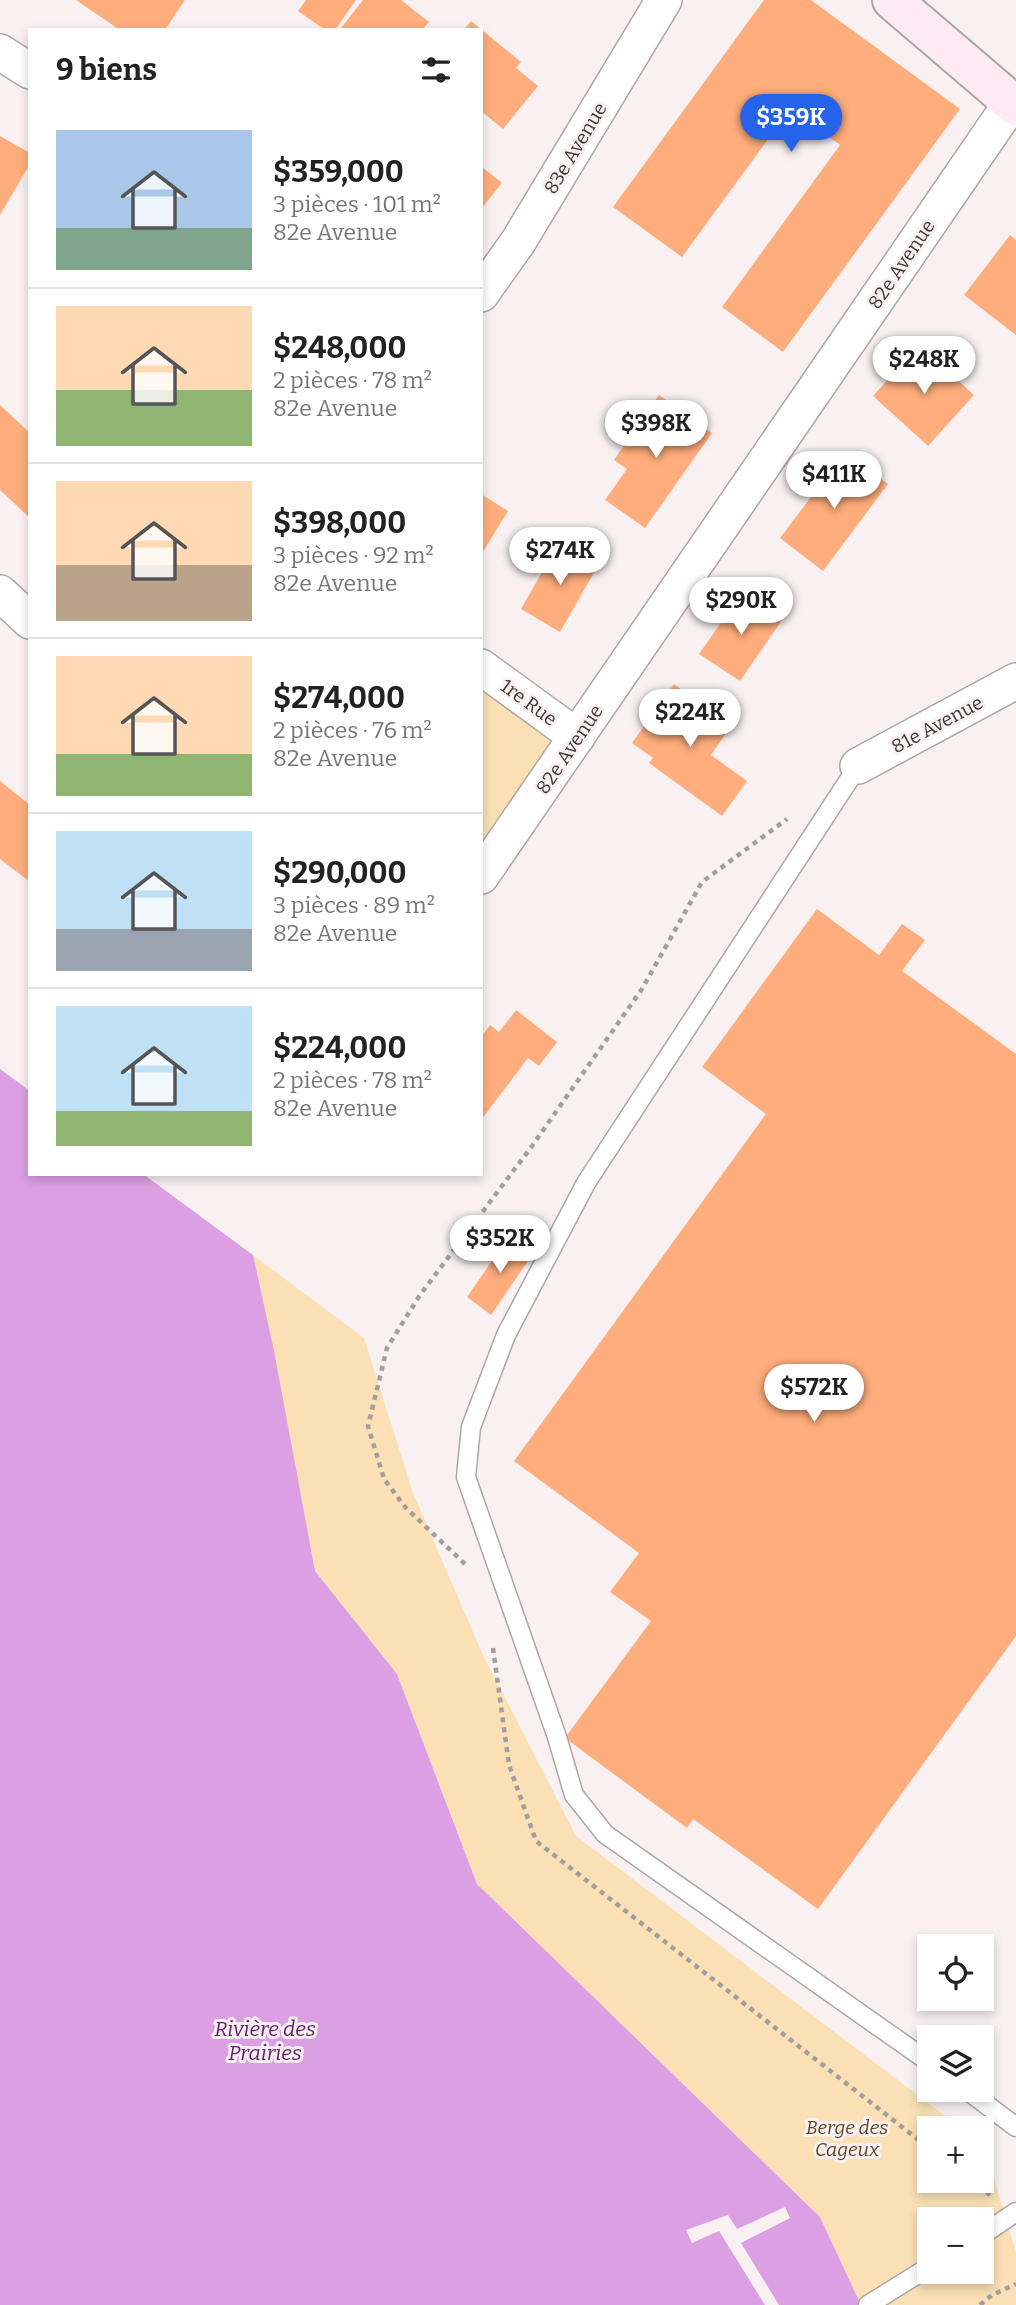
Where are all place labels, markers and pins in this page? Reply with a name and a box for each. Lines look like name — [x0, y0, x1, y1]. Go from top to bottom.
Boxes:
pin: $359K — [742, 94, 840, 154]
pin: $248K — [875, 336, 973, 396]
pin: $398K — [607, 400, 705, 460]
pin: $411K — [785, 452, 883, 511]
pin: $274K — [511, 528, 609, 587]
pin: $290K — [692, 578, 790, 637]
pin: $224K — [641, 690, 739, 749]
pin: $352K — [451, 1216, 549, 1275]
pin: $572K — [765, 1364, 863, 1424]

